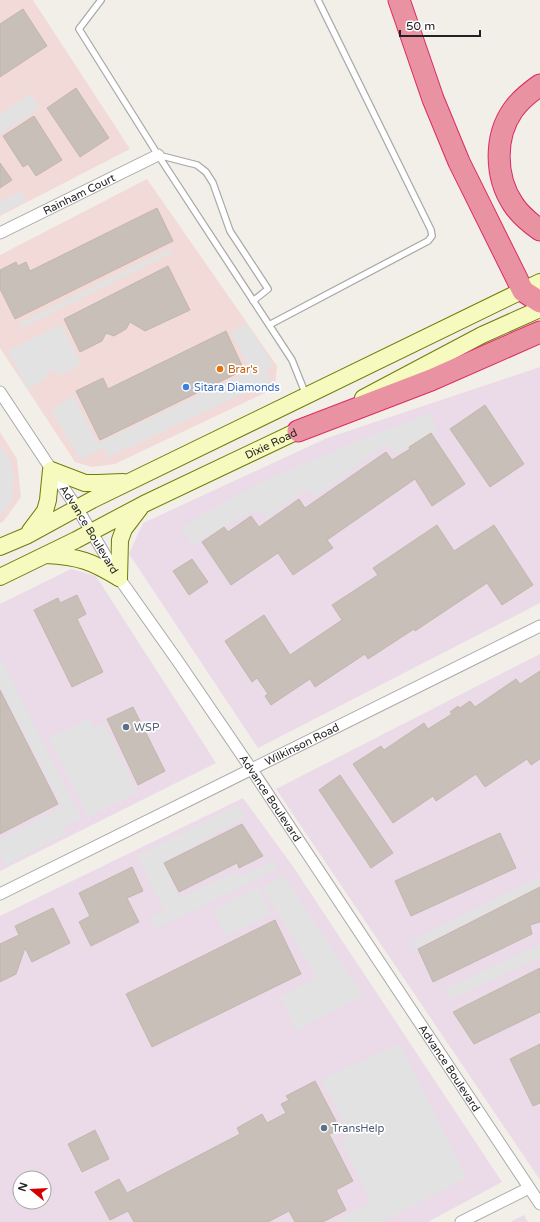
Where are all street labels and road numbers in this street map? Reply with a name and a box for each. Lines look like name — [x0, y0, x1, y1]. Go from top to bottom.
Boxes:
street label: Rainham Court — [41, 171, 117, 217]
street label: Dixie Road — [243, 426, 299, 462]
street label: Advance Boulevard — [57, 483, 121, 576]
street label: Wilkinson Road — [263, 720, 341, 768]
street label: Advance Boulevard — [237, 752, 304, 844]
street label: Advance Boulevard — [416, 1022, 483, 1114]

